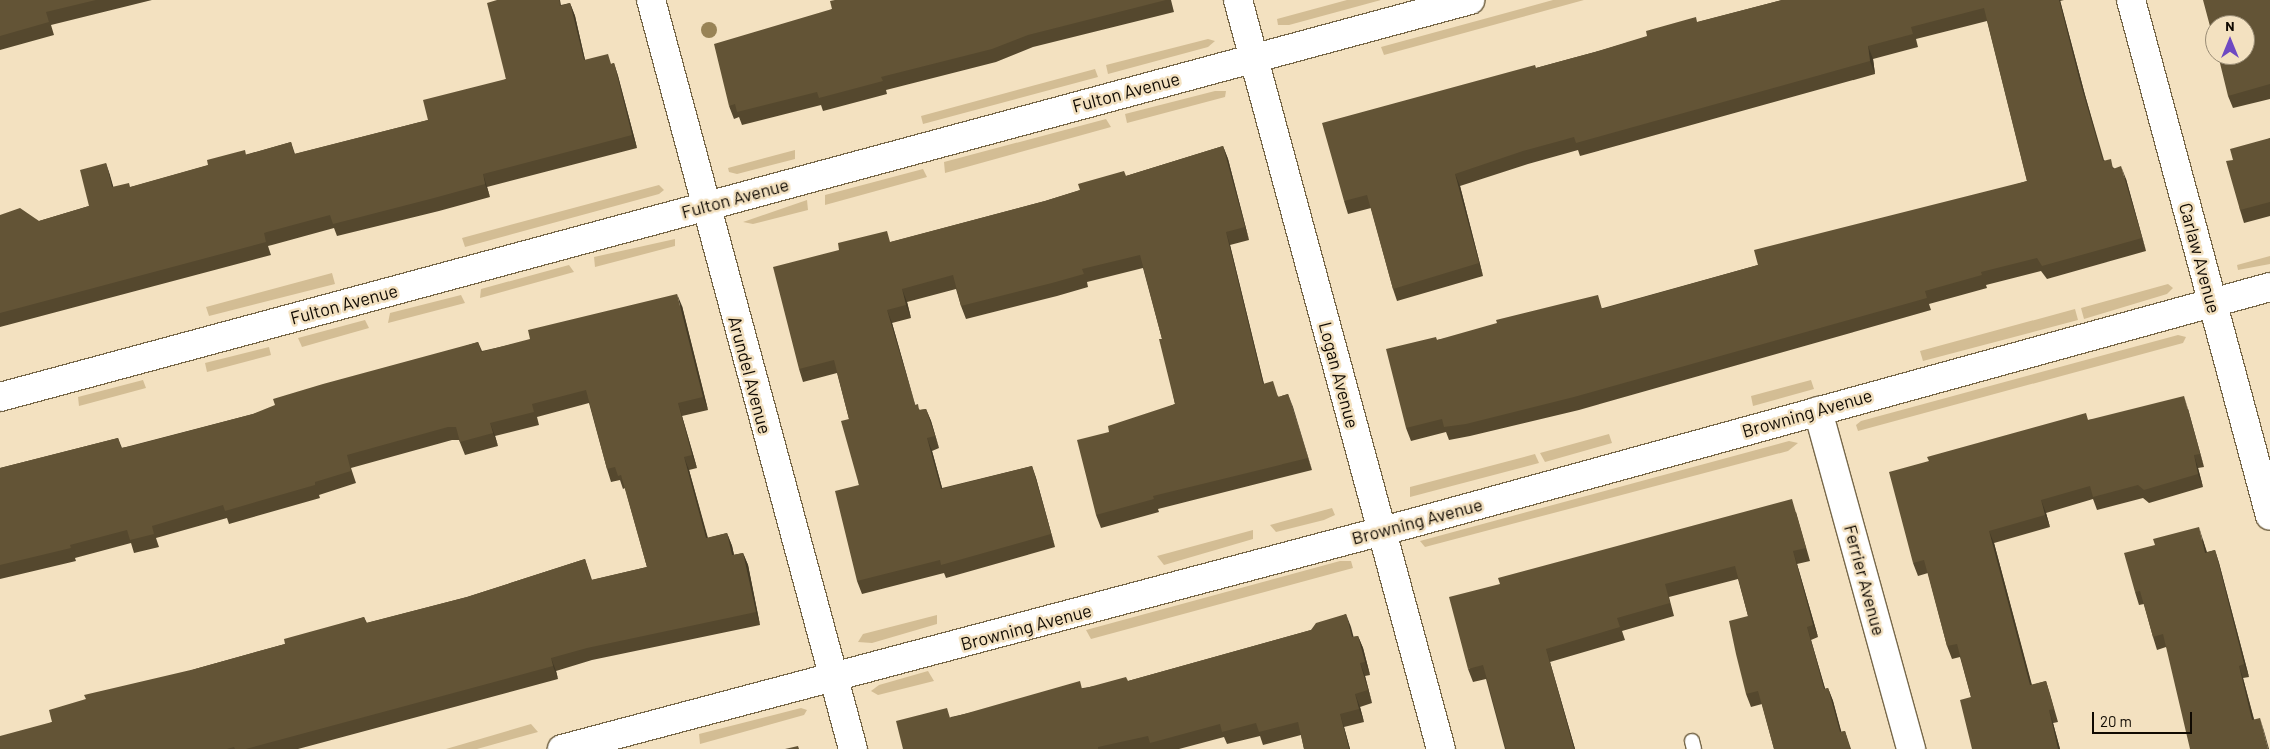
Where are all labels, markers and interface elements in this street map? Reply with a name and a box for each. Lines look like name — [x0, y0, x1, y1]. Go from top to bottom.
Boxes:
north arrow — [2205, 15, 2255, 65]
text: N — [2225, 17, 2235, 34]
street label: Fulton Avenue — [1070, 67, 1182, 117]
street label: Fulton Avenue — [679, 173, 791, 223]
street label: Carlaw Avenue — [2175, 200, 2225, 316]
street label: Fulton Avenue — [288, 279, 400, 329]
street label: Arundel Avenue — [724, 314, 776, 436]
street label: Logan Avenue — [1314, 319, 1364, 431]
street label: Browning Avenue — [1739, 384, 1875, 442]
street label: Browning Avenue — [1349, 493, 1485, 549]
street label: Ferrier Avenue — [1840, 522, 1890, 638]
street label: Browning Avenue — [958, 599, 1094, 655]
scale bar — [2095, 702, 2195, 734]
text: 20 m — [2100, 712, 2132, 730]

